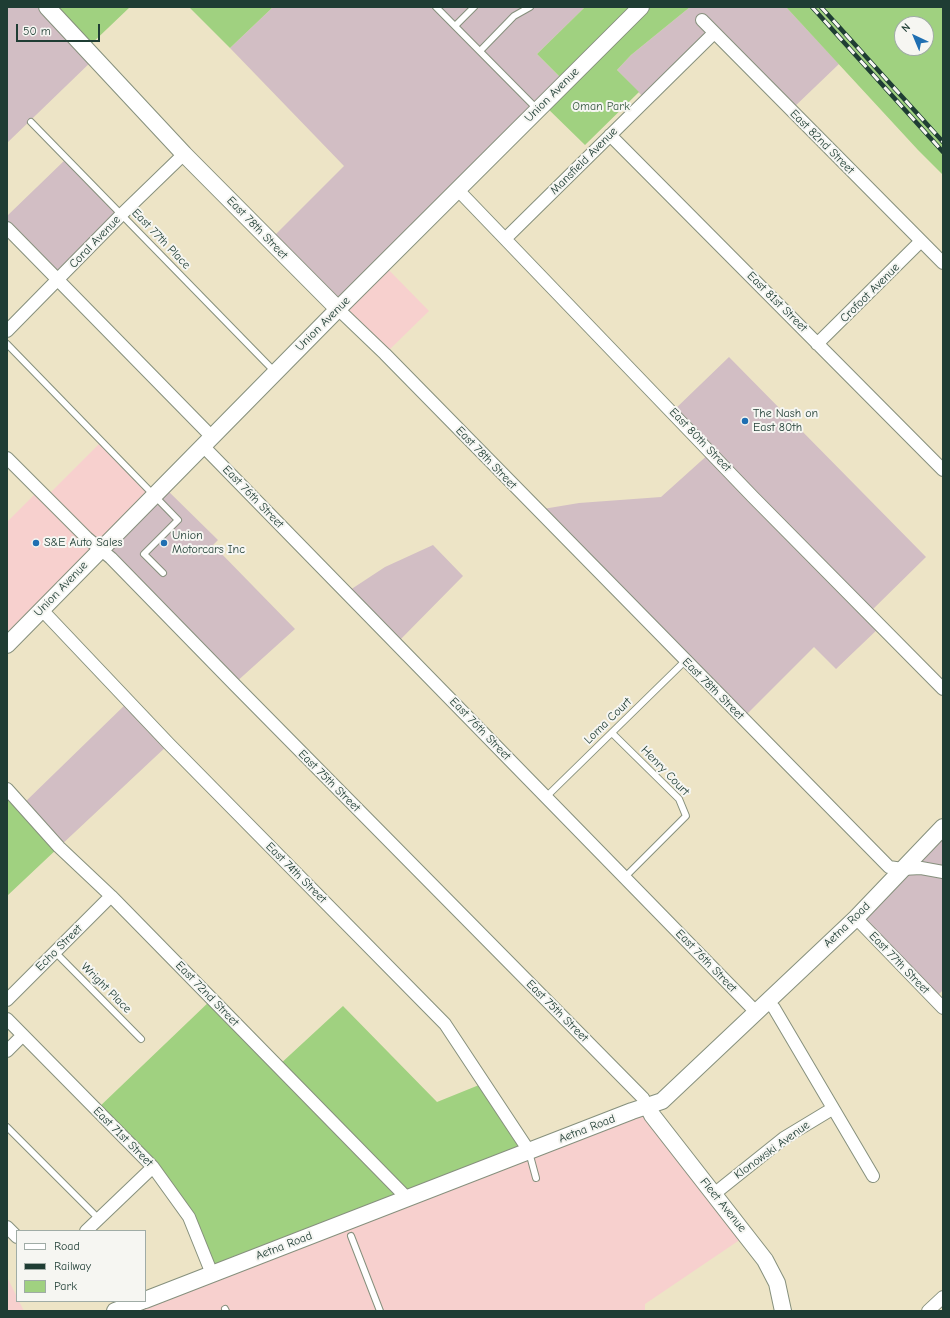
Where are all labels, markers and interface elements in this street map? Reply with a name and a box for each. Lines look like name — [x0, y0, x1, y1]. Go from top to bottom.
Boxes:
scale bar — [18, 16, 102, 42]
north arrow — [894, 16, 934, 56]
text: N — [899, 21, 913, 35]
text: 50 m — [23, 24, 51, 38]
street label: Union Avenue — [522, 65, 582, 125]
park label: Oman Park — [572, 100, 630, 114]
street label: East 82nd Street — [787, 107, 857, 177]
street label: Mansfield Avenue — [547, 124, 621, 198]
street label: East 78th Street — [223, 194, 291, 262]
street label: East 77th Place — [129, 206, 193, 272]
street label: Coral Avenue — [66, 213, 124, 271]
street label: Crofoot Avenue — [837, 260, 903, 326]
street label: East 81st Street — [744, 269, 810, 335]
street label: Union Avenue — [293, 294, 353, 354]
street label: East 80th Street — [666, 405, 734, 475]
place label: The Nash on East 80th — [753, 407, 818, 435]
marker: The Nash on East 80th — [740, 416, 750, 426]
street label: East 78th Street — [452, 424, 520, 492]
street label: East 76th Street — [219, 463, 287, 531]
place label: Union Motorcars Inc — [172, 529, 245, 557]
place label: S&E Auto Sales — [44, 536, 123, 550]
marker: S&E Auto Sales — [31, 538, 41, 548]
marker: Union Motorcars Inc — [159, 538, 169, 548]
street label: Union Avenue — [31, 558, 91, 620]
street label: East 78th Street — [679, 655, 747, 723]
street label: East 76th Street — [446, 695, 514, 763]
street label: Loma Court — [581, 695, 635, 747]
street label: Henry Court — [638, 743, 692, 799]
street label: East 75th Street — [295, 747, 363, 815]
street label: East 74th Street — [263, 840, 329, 906]
street label: Aetna Road — [821, 899, 873, 951]
street label: Echo Street — [33, 922, 85, 974]
street label: East 76th Street — [672, 927, 740, 995]
street label: East 77th Street — [866, 929, 932, 997]
street label: East 72nd Street — [172, 958, 242, 1030]
street label: Wright Place — [78, 960, 134, 1016]
street label: East 75th Street — [523, 977, 591, 1045]
street label: East 71st Street — [90, 1104, 156, 1170]
street label: Aetna Road — [557, 1112, 617, 1146]
street label: Klonowski Avenue — [731, 1118, 813, 1182]
street label: Fleet Avenue — [697, 1175, 749, 1235]
street label: Aetna Road — [254, 1229, 314, 1263]
legend — [16, 1230, 146, 1302]
text: Road — [54, 1239, 80, 1253]
text: Railway — [54, 1259, 91, 1273]
text: Park — [54, 1279, 77, 1293]

